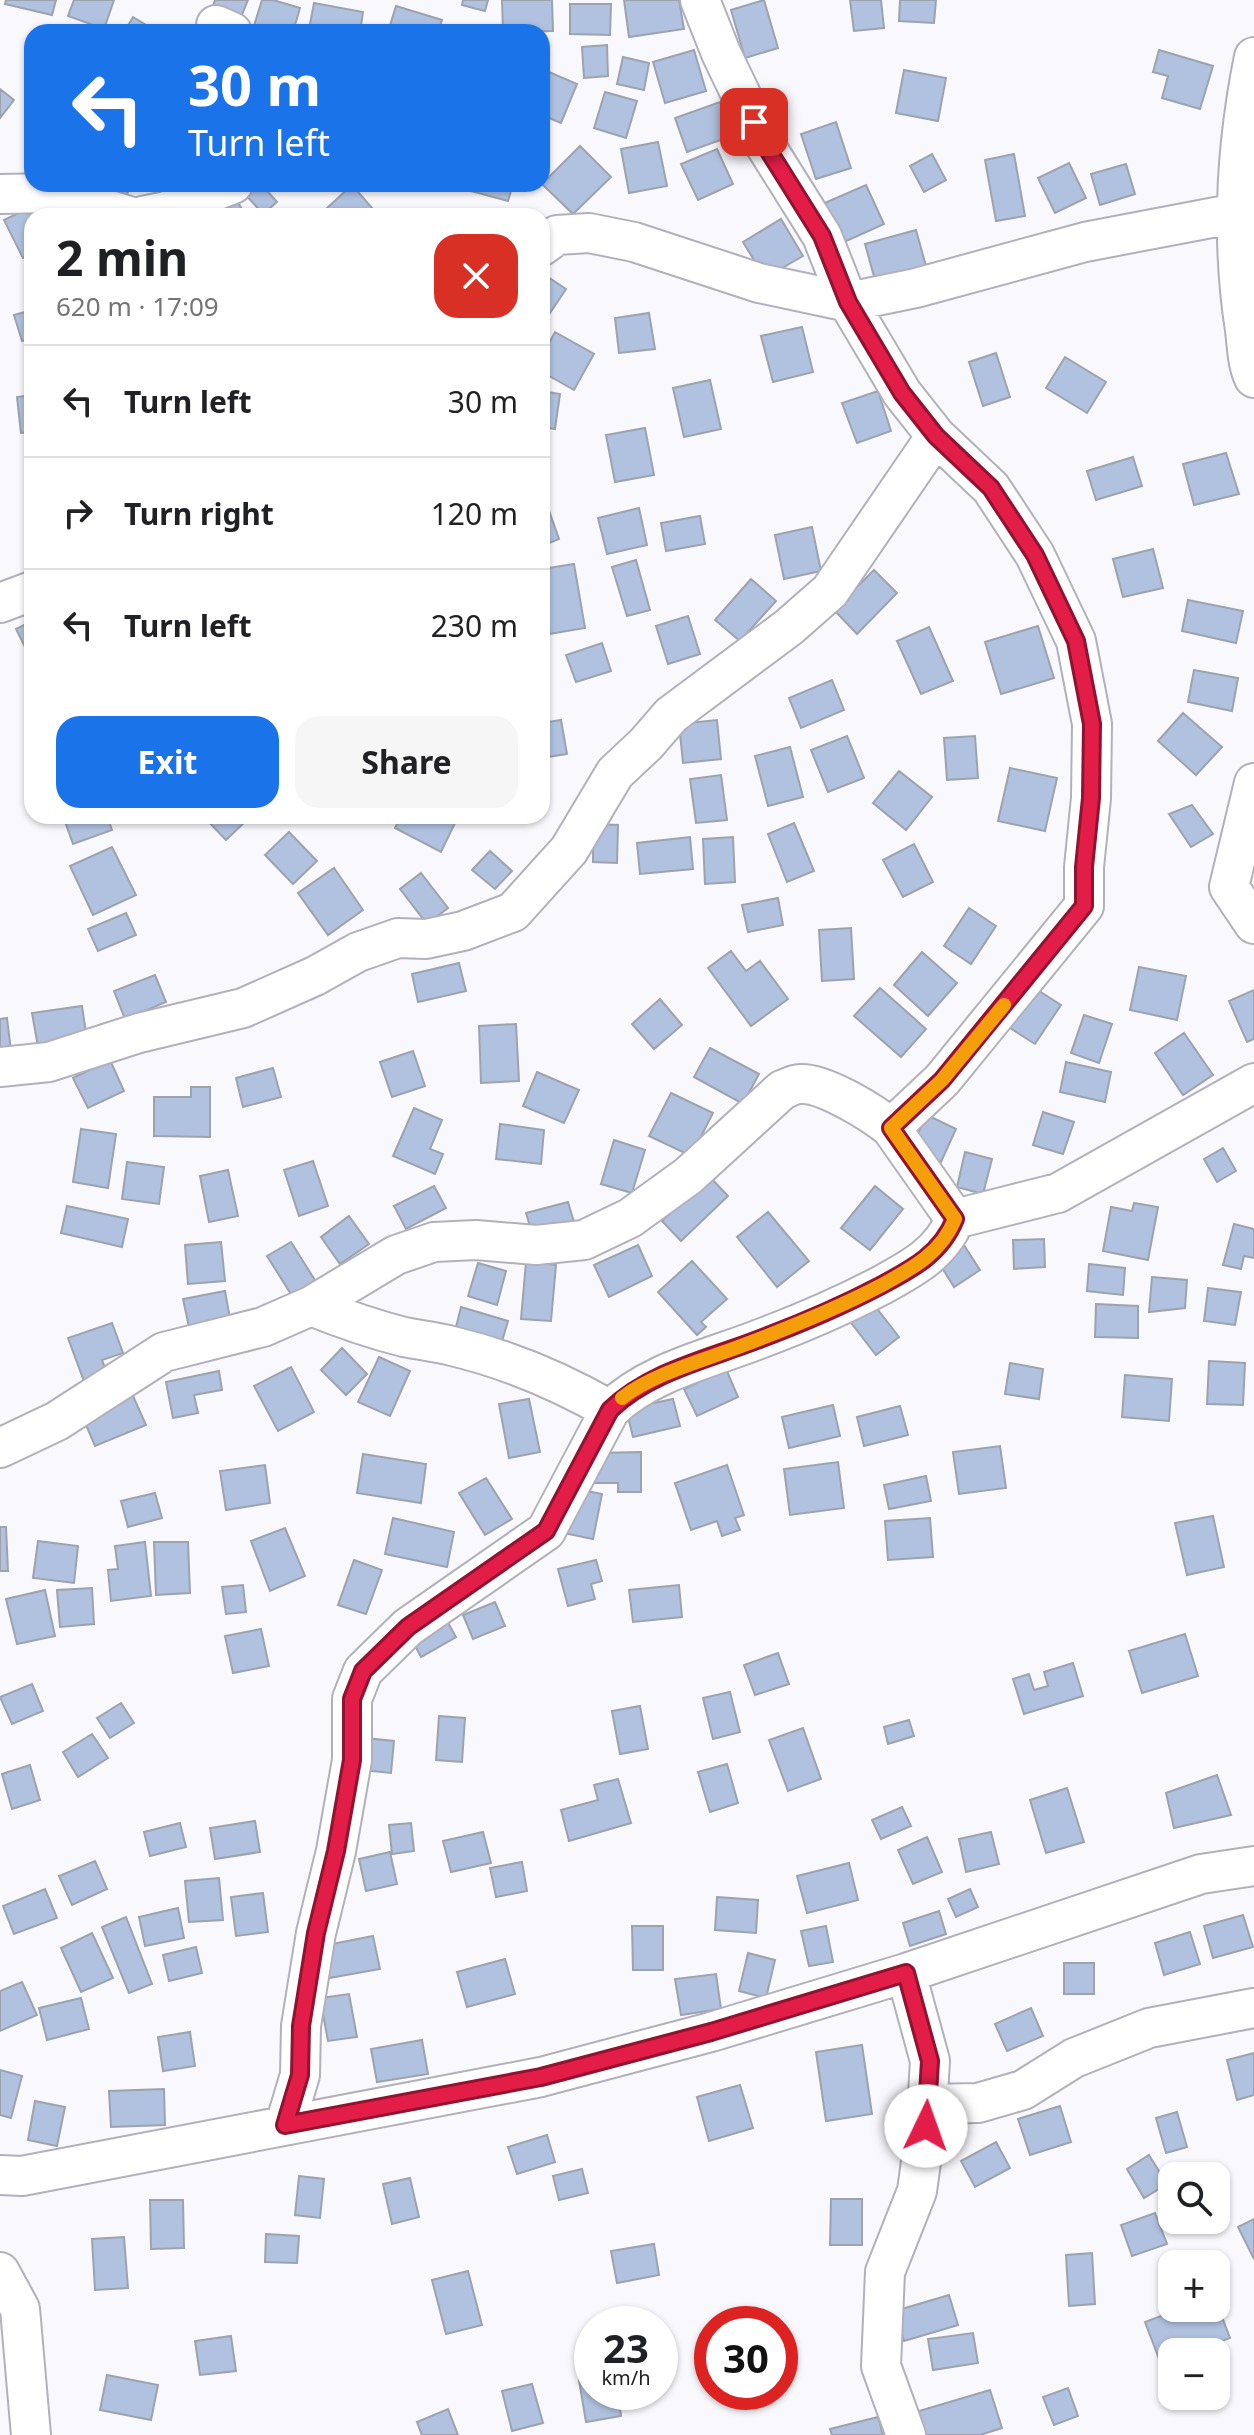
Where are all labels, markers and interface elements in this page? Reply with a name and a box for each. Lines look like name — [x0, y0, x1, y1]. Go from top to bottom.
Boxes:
text: 30 m — [188, 46, 321, 122]
icon: left — [56, 56, 160, 160]
pin — [720, 88, 788, 156]
icon: arrive — [732, 100, 776, 144]
text: Turn left — [188, 118, 330, 167]
text: 2 min — [56, 225, 188, 290]
button: close — [434, 234, 518, 318]
text: 620 m · 17:09 — [56, 288, 219, 324]
icon: left — [56, 379, 100, 423]
text: Turn left — [124, 381, 252, 422]
text: 30 m — [448, 381, 518, 422]
icon: right — [56, 491, 100, 535]
text: Turn right — [124, 493, 274, 534]
text: 120 m — [431, 493, 518, 534]
icon: left — [56, 603, 100, 647]
text: Turn left — [124, 605, 252, 646]
text: 230 m — [431, 605, 518, 646]
button: Exit — [56, 716, 279, 808]
button: Share — [295, 716, 518, 808]
position arrow — [884, 2084, 968, 2168]
map controls — [1158, 2162, 1230, 2410]
button: search — [1158, 2162, 1230, 2234]
button: + — [1158, 2250, 1230, 2322]
speed limit sign: 30 — [694, 2306, 798, 2410]
text: 23 — [603, 2320, 649, 2375]
button: − — [1158, 2338, 1230, 2410]
text: km/h — [601, 2364, 651, 2391]

